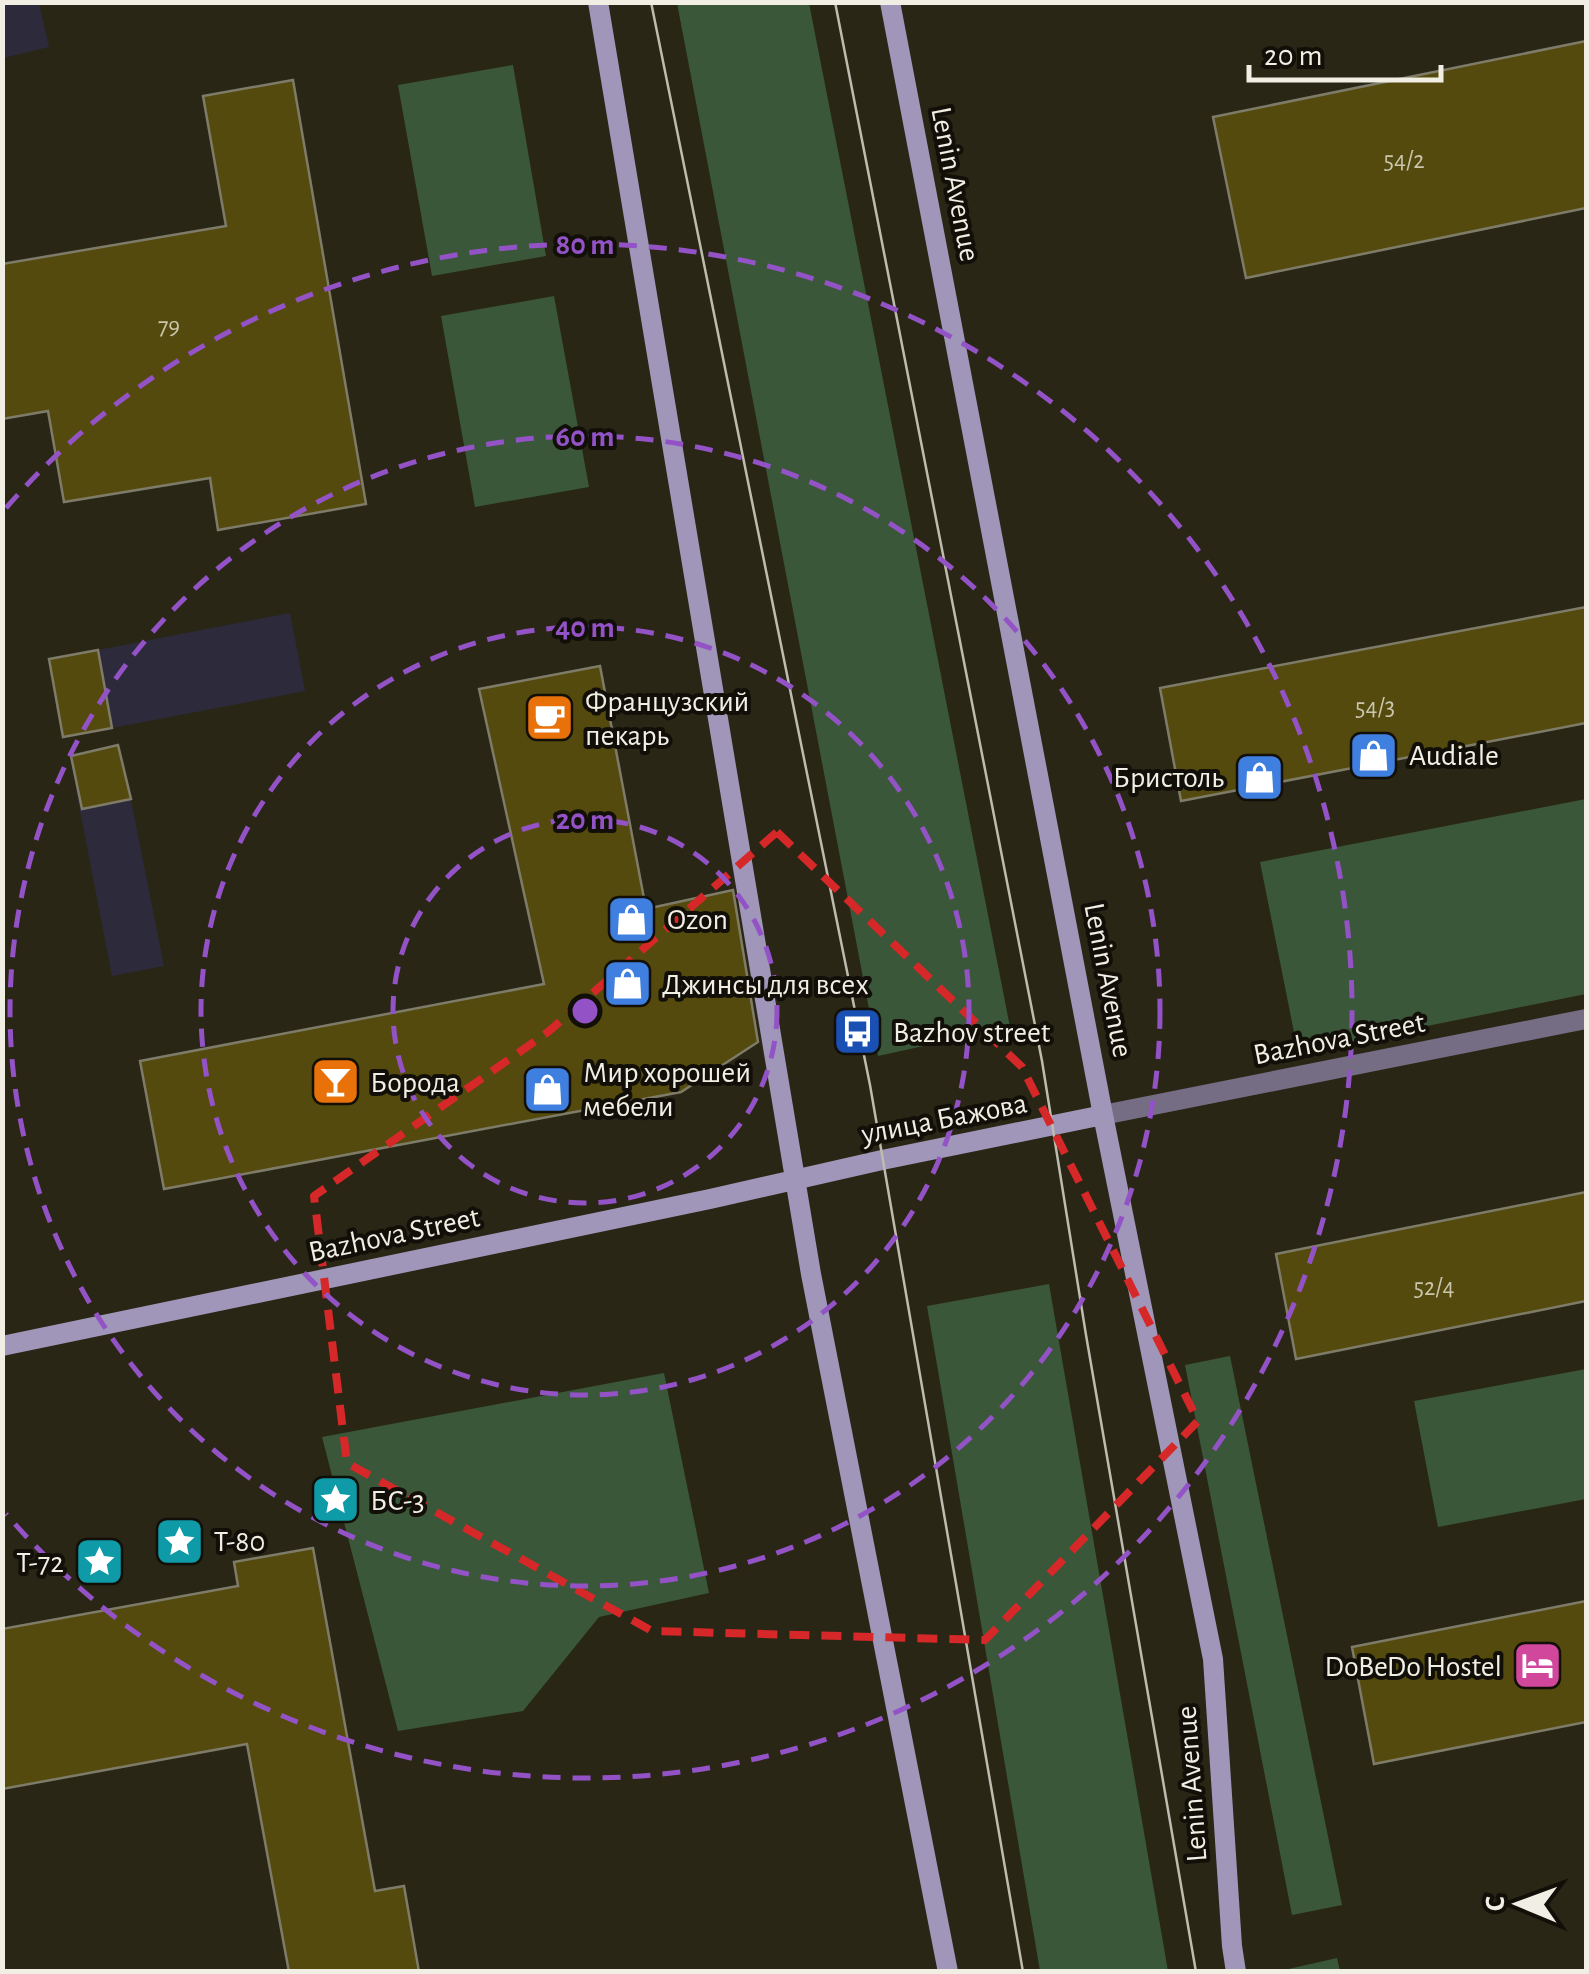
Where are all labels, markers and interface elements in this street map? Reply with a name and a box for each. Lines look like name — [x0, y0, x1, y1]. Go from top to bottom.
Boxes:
scale bar — [1249, 20, 1442, 82]
text: 20 m — [1264, 41, 1322, 71]
street label: Lenin Avenue — [925, 105, 985, 264]
house number: 54/2 — [1383, 148, 1425, 173]
text: 80 m — [555, 230, 615, 260]
house number: 79 — [158, 314, 180, 339]
text: 60 m — [556, 422, 614, 452]
text: 40 m — [555, 613, 615, 643]
place label: Французский пекарь — [585, 687, 749, 751]
cafe icon: Французский пекарь — [524, 692, 576, 744]
house number: 54/3 — [1355, 695, 1395, 720]
shop icon: Audiale — [1348, 729, 1400, 781]
place label: Audiale — [1409, 741, 1499, 771]
shop icon: Бристоль — [1233, 751, 1285, 803]
place label: Бристоль — [1113, 763, 1224, 793]
text: 20 m — [556, 805, 614, 835]
shop icon: Ozon — [606, 893, 658, 945]
street label: Lenin Avenue — [1078, 901, 1138, 1060]
place label: Ozon — [667, 905, 728, 935]
shop icon: Джинсы для всех — [601, 958, 653, 1010]
place label: Джинсы для всех — [662, 970, 869, 1000]
centre of rings — [567, 993, 603, 1029]
bus stop icon: Bazhov street — [832, 1006, 884, 1058]
street label: Bazhova Street — [1251, 1008, 1428, 1070]
place label: Bazhov street — [893, 1018, 1051, 1048]
bar icon: Борода — [309, 1056, 361, 1108]
place label: Мир хорошей мебели — [583, 1058, 751, 1122]
shop icon: Мир хорошей мебели — [522, 1063, 574, 1115]
place label: Борода — [370, 1068, 460, 1098]
street label: улица Бажова — [858, 1088, 1030, 1150]
street label: Bazhova Street — [306, 1202, 483, 1268]
house number: 52/4 — [1413, 1275, 1455, 1300]
place icon: БС-3 — [309, 1474, 361, 1526]
place label: БС-3 — [370, 1486, 425, 1516]
place icon: Т-80 — [153, 1515, 205, 1567]
place label: Т-80 — [214, 1527, 265, 1557]
place icon: Т-72 — [73, 1536, 125, 1588]
place label: Т-72 — [17, 1548, 64, 1578]
hotel icon: DoBeDo Hostel — [1511, 1640, 1563, 1692]
place label: DoBeDo Hostel — [1325, 1652, 1502, 1682]
street label: Lenin Avenue — [1172, 1705, 1212, 1863]
north arrow — [1469, 1854, 1569, 1954]
text: С — [1482, 1896, 1510, 1912]

